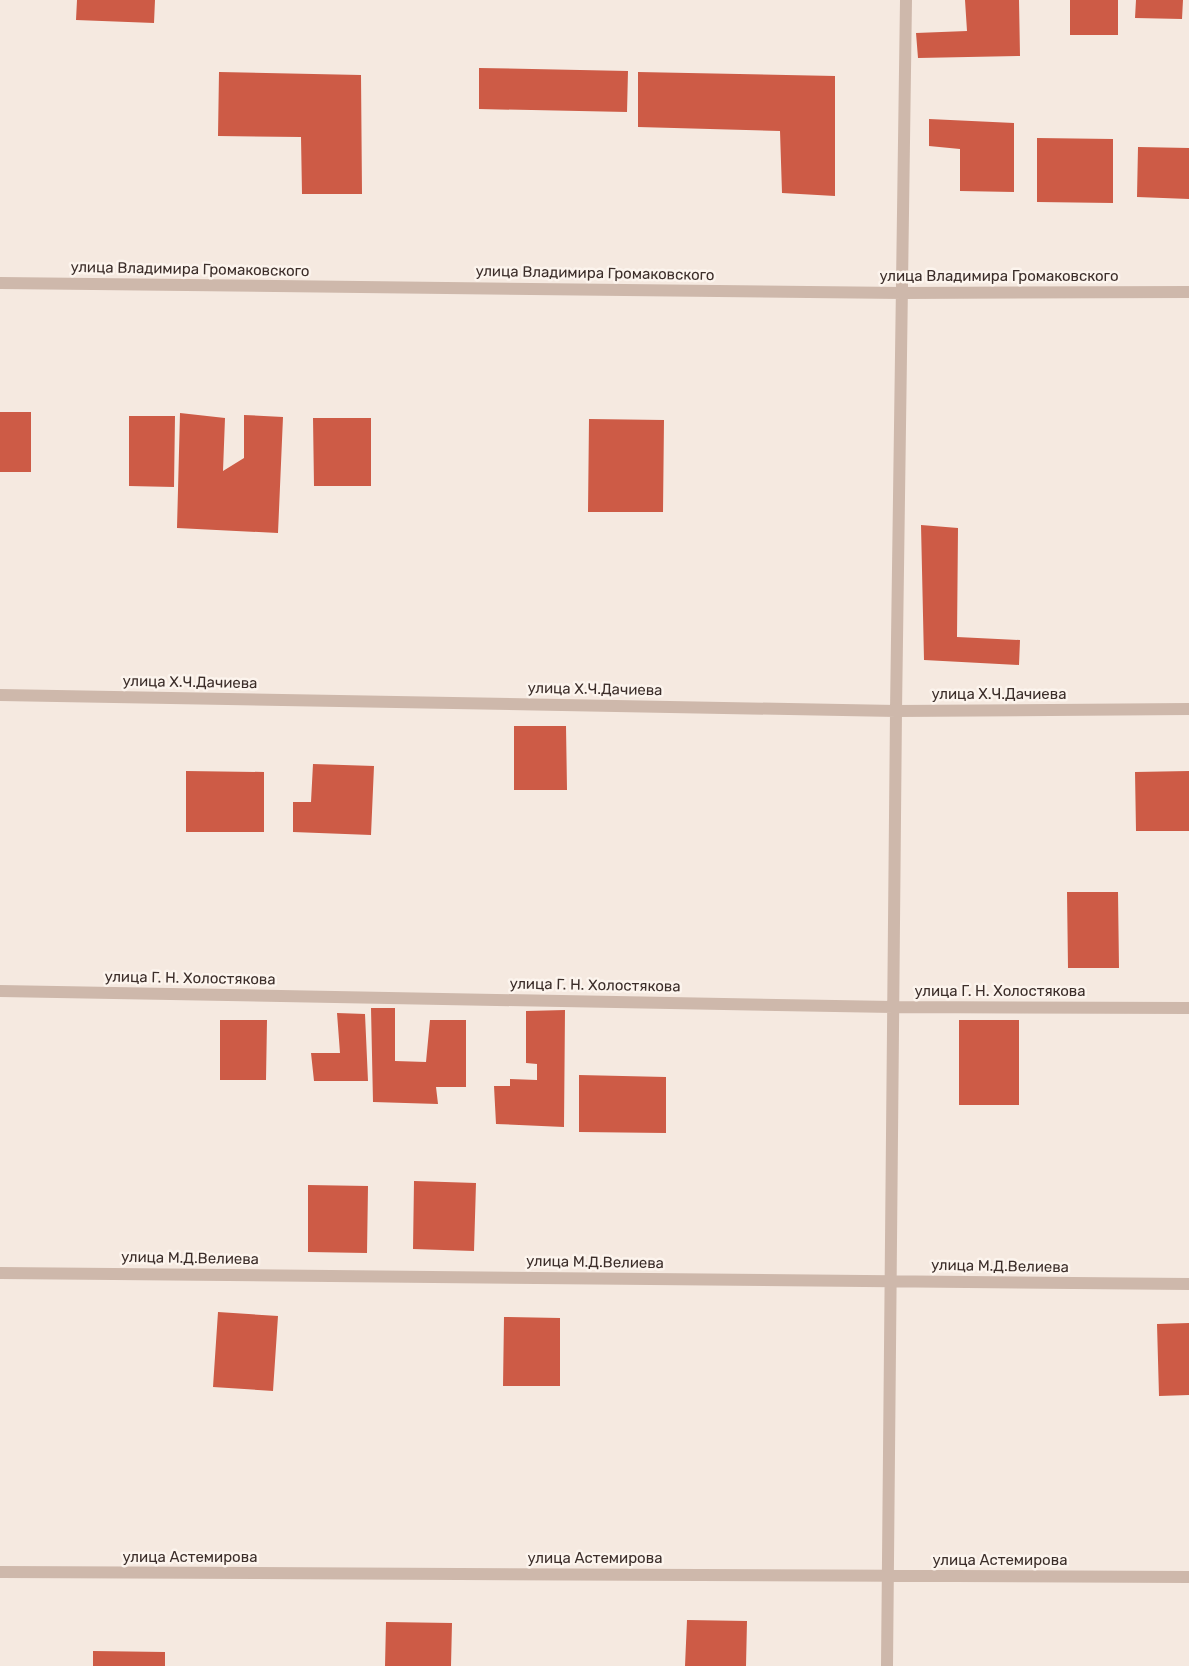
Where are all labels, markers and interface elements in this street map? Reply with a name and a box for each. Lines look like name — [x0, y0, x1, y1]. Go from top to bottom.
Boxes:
street label: улица Владимира Громаковского — [70, 258, 310, 280]
street label: улица Владимира Громаковского — [475, 262, 715, 284]
street label: улица Владимира Громаковского — [879, 267, 1119, 285]
street label: улица Х.Ч.Дачиева — [122, 672, 258, 692]
street label: улица Х.Ч.Дачиева — [527, 679, 663, 699]
street label: улица Х.Ч.Дачиева — [932, 685, 1066, 703]
street label: улица Г. Н. Холостякова — [104, 968, 276, 988]
street label: улица Г. Н. Холостякова — [509, 975, 681, 995]
street label: улица Г. Н. Холостякова — [914, 982, 1086, 1000]
street label: улица М.Д.Велиева — [121, 1248, 259, 1268]
street label: улица М.Д.Велиева — [526, 1252, 664, 1272]
street label: улица М.Д.Велиева — [931, 1256, 1069, 1276]
street label: улица Астемирова — [123, 1548, 257, 1566]
street label: улица Астемирова — [528, 1549, 662, 1567]
street label: улица Астемирова — [933, 1551, 1067, 1569]

